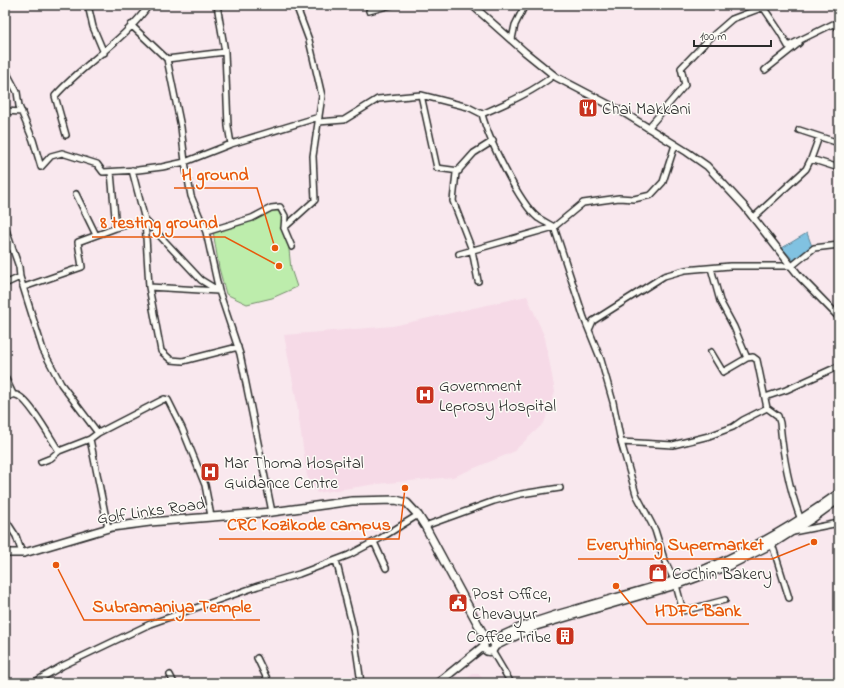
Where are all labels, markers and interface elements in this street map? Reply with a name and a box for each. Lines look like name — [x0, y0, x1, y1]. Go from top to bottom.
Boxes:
scale bar — [694, 22, 771, 48]
text: 100 m — [700, 28, 727, 46]
restaurant icon: Chai Makkani — [577, 97, 599, 119]
place label: Chai Makkani — [602, 97, 691, 122]
callout: H ground — [174, 158, 257, 188]
text: H ground — [181, 163, 249, 190]
callout: 8 testing ground — [92, 207, 225, 237]
text: 8 testing ground — [99, 211, 219, 238]
place label: Government Leprosy Hospital — [439, 374, 556, 420]
hospital icon: Government Leprosy Hospital — [414, 384, 436, 406]
place label: Mar Thoma Hospital Guidance Centre — [224, 451, 364, 496]
hospital icon: Mar Thoma Hospital Guidance Centre — [199, 461, 221, 483]
street label: Golf Links Road — [95, 491, 207, 531]
callout: CRC Kozikode campus — [219, 509, 399, 539]
text: CRC Kozikode campus — [227, 513, 391, 539]
callout: Everything Supermarket — [578, 529, 772, 559]
text: Everything Supermarket — [586, 533, 765, 560]
shop icon: Cochin Bakery — [647, 562, 669, 584]
place label: Cochin Bakery — [672, 562, 772, 588]
place label: Post Office, Chevayur — [472, 582, 551, 628]
callout: Subramaniya Temple — [84, 590, 260, 620]
public building icon: Post Office, Chevayur — [447, 592, 469, 614]
callout: HDFC Bank — [647, 594, 749, 624]
text: Subramaniya Temple — [92, 595, 253, 622]
text: HDFC Bank — [655, 599, 742, 625]
place label: Coffee Tribe — [466, 625, 551, 650]
building icon: Coffee Tribe — [554, 625, 576, 647]

